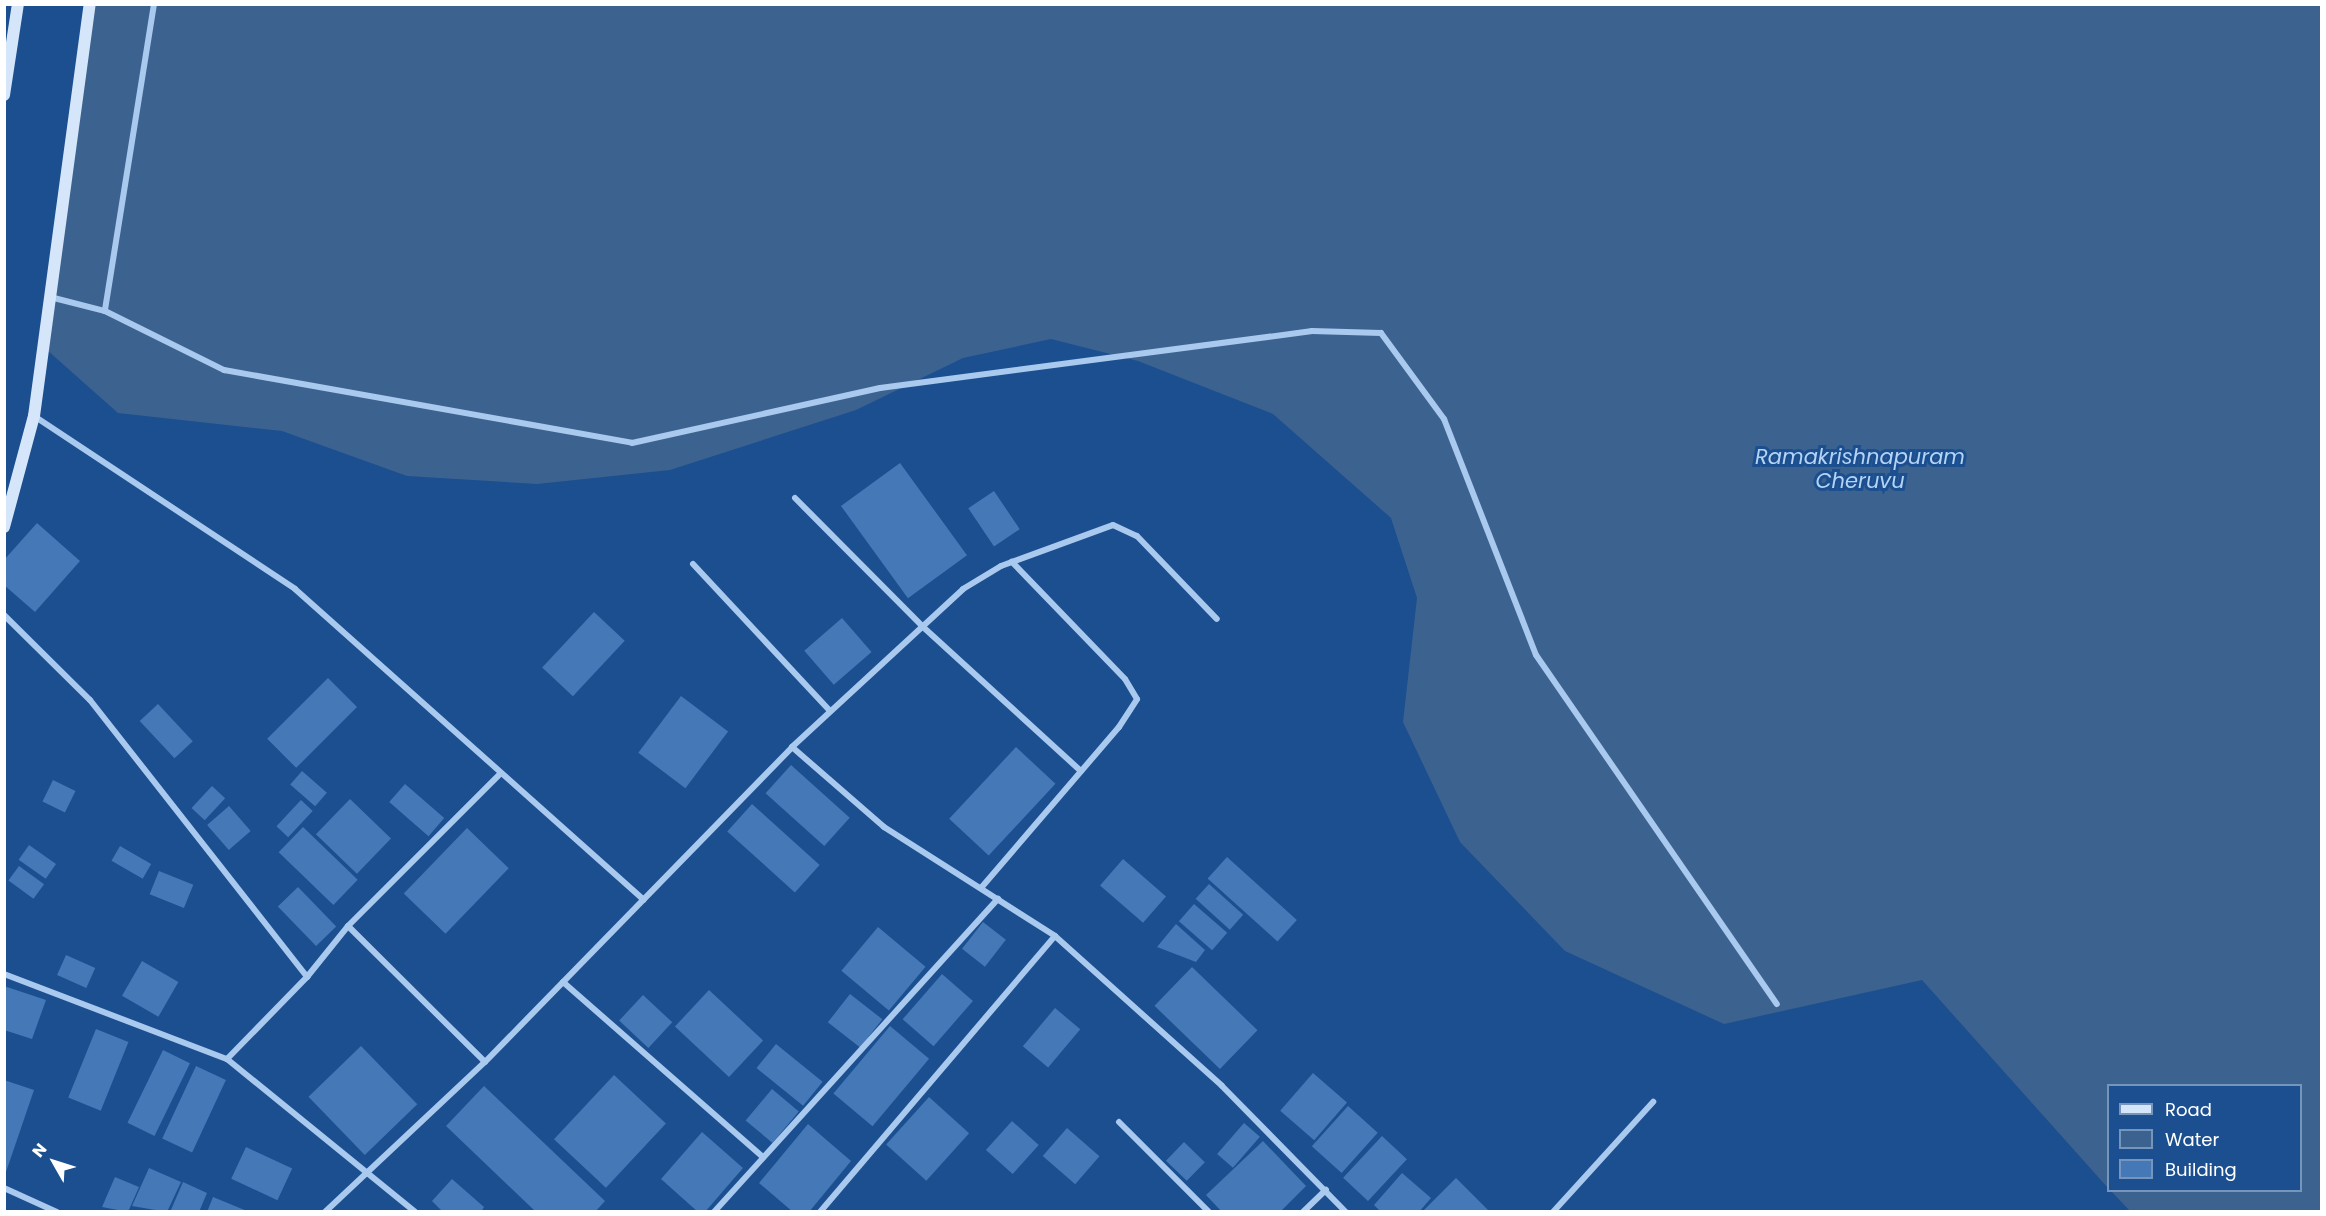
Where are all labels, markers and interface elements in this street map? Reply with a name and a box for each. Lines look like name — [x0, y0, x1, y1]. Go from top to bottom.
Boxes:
water label: Ramakrishnapuram Cheruvu — [1755, 444, 1965, 494]
legend — [2107, 1084, 2302, 1192]
text: Road — [2165, 1097, 2212, 1122]
text: Water — [2165, 1127, 2219, 1152]
north arrow — [24, 1132, 84, 1192]
text: N — [27, 1138, 52, 1162]
text: Building — [2165, 1157, 2237, 1182]

